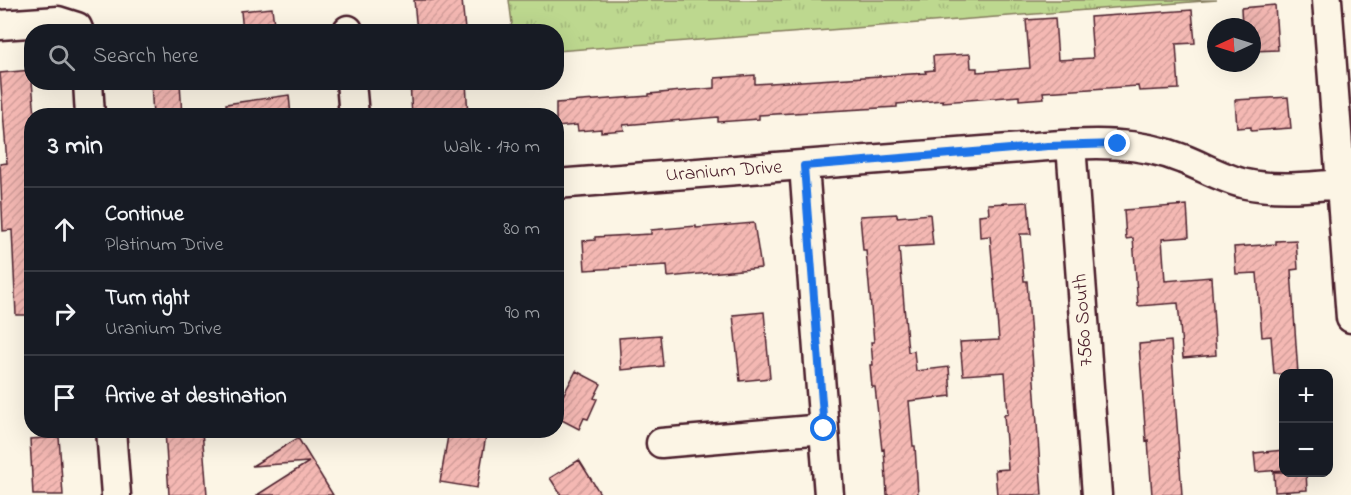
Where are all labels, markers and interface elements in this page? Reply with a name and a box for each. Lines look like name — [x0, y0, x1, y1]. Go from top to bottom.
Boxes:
north arrow — [1207, 18, 1261, 72]
search box — [24, 24, 564, 90]
icon: search — [45, 41, 78, 74]
text: Search here — [93, 41, 198, 73]
text: 3 min — [48, 128, 103, 166]
route end — [1104, 130, 1130, 156]
text: Walk · 170 m — [444, 133, 540, 162]
street label: Uranium Drive — [665, 153, 783, 191]
text: Continue — [105, 199, 184, 231]
icon: ahead — [48, 213, 81, 246]
text: 80 m — [503, 215, 540, 244]
text: Platinum Drive — [105, 231, 223, 260]
street label: 7560 South — [1066, 273, 1102, 367]
text: Turn right — [105, 283, 190, 315]
icon: right — [48, 297, 81, 330]
text: 90 m — [505, 299, 540, 328]
text: Uranium Drive — [105, 315, 222, 344]
map controls — [1279, 369, 1333, 477]
button: + — [1279, 369, 1333, 423]
icon: arrive — [48, 381, 81, 414]
text: Arrive at destination — [105, 381, 287, 413]
route start — [810, 415, 836, 441]
button: − — [1279, 423, 1333, 477]

